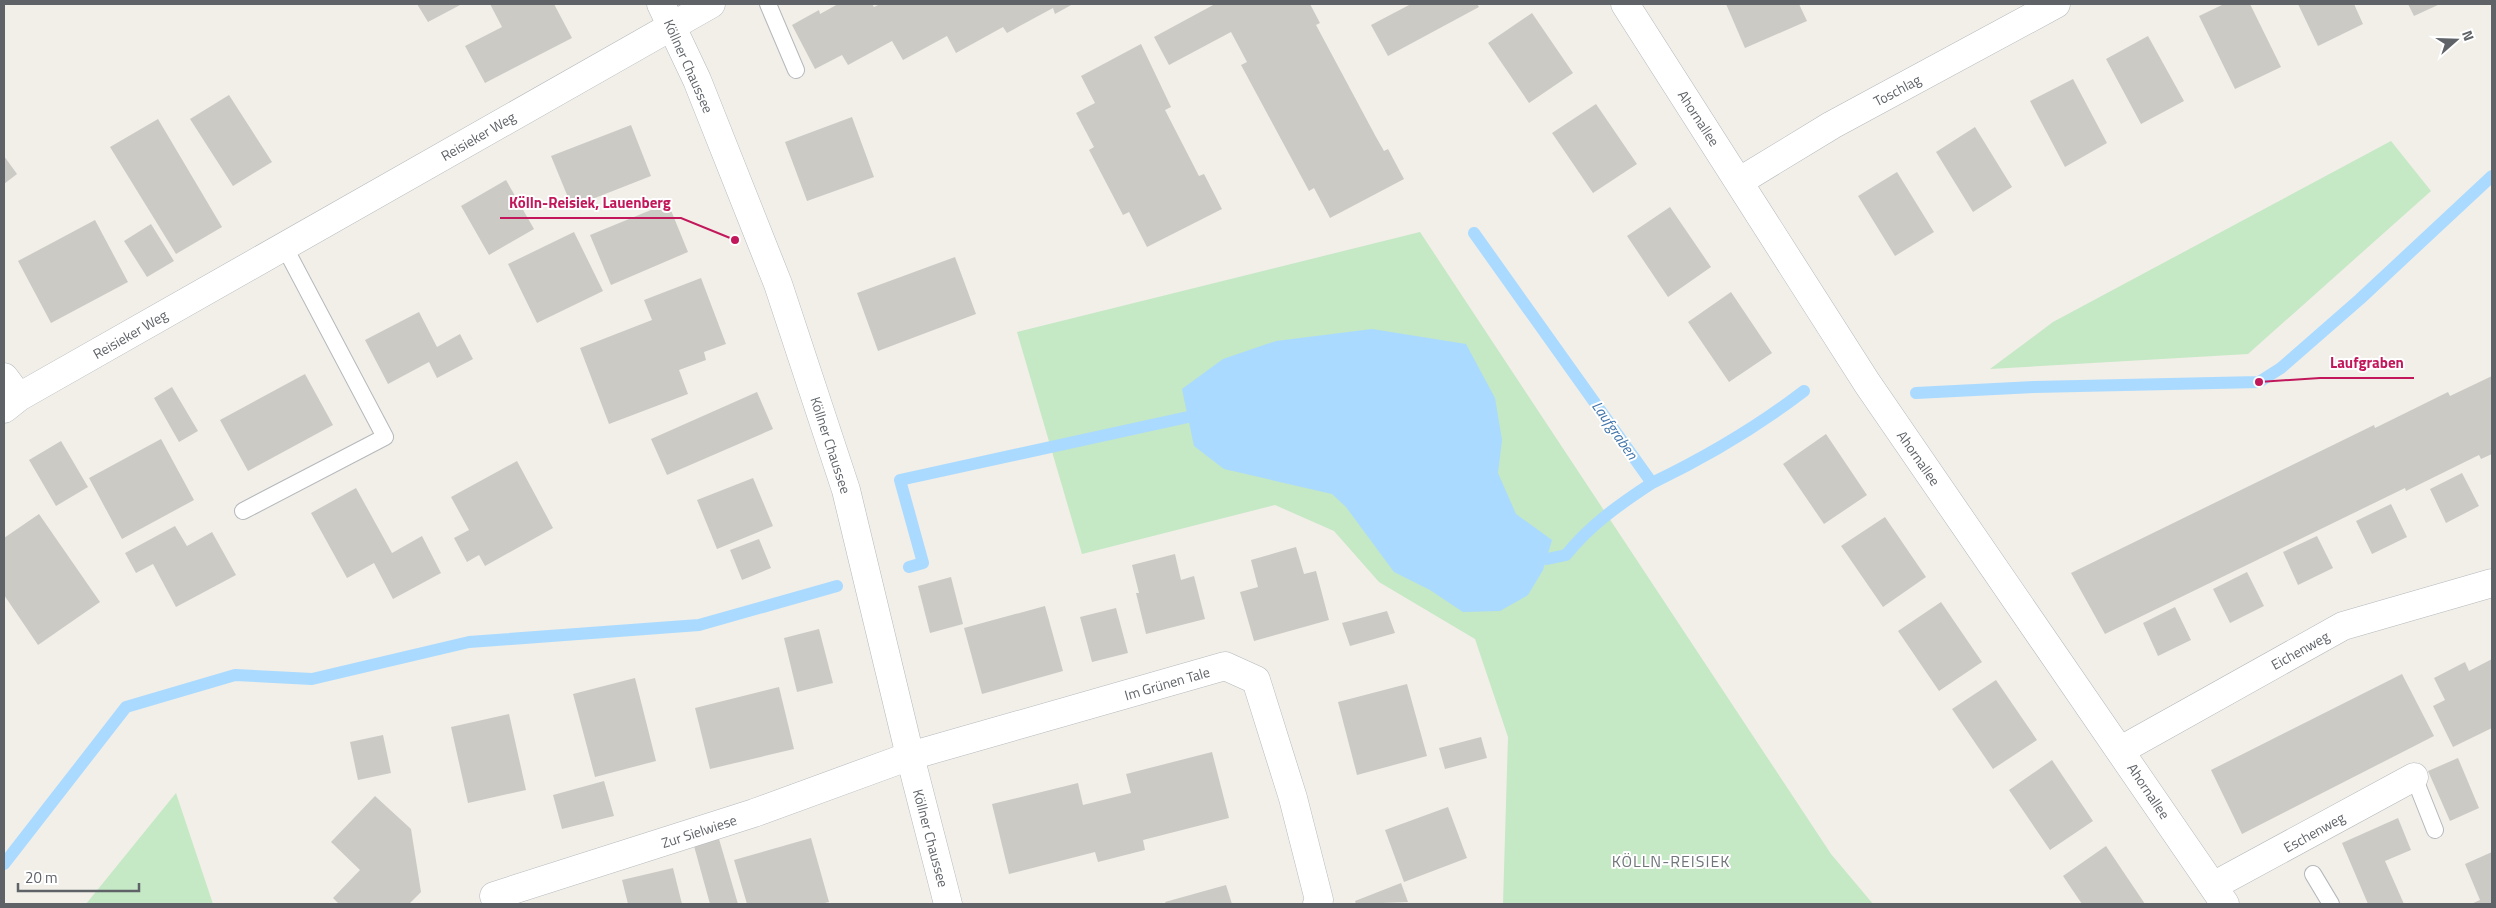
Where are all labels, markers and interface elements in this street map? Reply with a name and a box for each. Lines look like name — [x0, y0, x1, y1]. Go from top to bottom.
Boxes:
north arrow — [2431, 15, 2481, 65]
street label: Köllner Chaussee — [659, 16, 719, 116]
text: N — [2457, 27, 2480, 44]
street label: Toschlag — [1870, 69, 1924, 111]
street label: Ahornallee — [1673, 86, 1725, 150]
street label: Reisieker Weg — [437, 106, 519, 166]
callout: Kölln-Reisiek, Lauenberg — [500, 188, 681, 218]
text: Kölln-Reisiek, Lauenberg — [509, 191, 671, 214]
street label: Reisieker Weg — [89, 304, 171, 364]
callout: Laufgraben — [2320, 348, 2414, 378]
text: Laufgraben — [2330, 351, 2404, 374]
street label: Köllner Chaussee — [805, 394, 857, 496]
water label: Laufgraben — [1586, 396, 1644, 464]
street label: Ahornallee — [1892, 426, 1946, 490]
street label: Eichenweg — [2267, 625, 2333, 675]
street label: Im Grünen Tale — [1122, 661, 1212, 705]
street label: Ahornallee — [2123, 759, 2175, 823]
street label: Köllner Chaussee — [908, 787, 954, 889]
street label: Eschenweg — [2279, 807, 2349, 857]
street label: Zur Sielwiese — [659, 809, 739, 853]
district label: KÖLLN-REISIEK — [1612, 849, 1730, 873]
scale bar — [18, 860, 139, 892]
text: 20 m — [25, 866, 58, 889]

